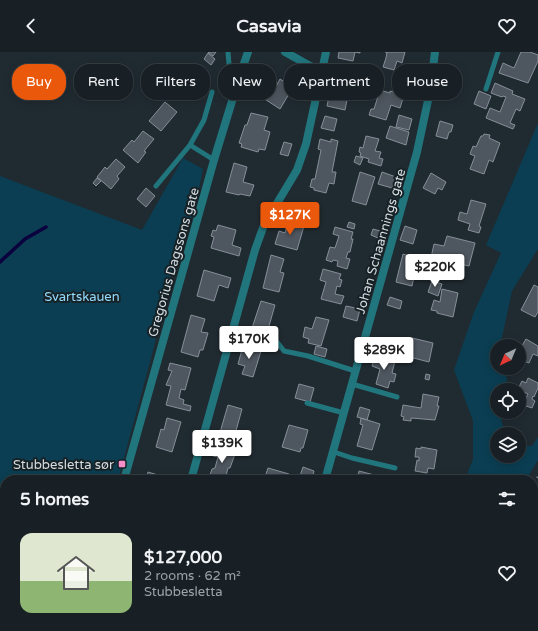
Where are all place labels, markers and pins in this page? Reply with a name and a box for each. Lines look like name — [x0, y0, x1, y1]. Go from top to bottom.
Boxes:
pin: $127K — [262, 202, 318, 236]
pin: $220K — [407, 254, 463, 288]
pin: $170K — [221, 326, 277, 360]
pin: $289K — [356, 337, 412, 371]
pin: $139K — [194, 430, 250, 464]
place label: Stubbesletta sør — [13, 457, 114, 473]
marker: Stubbesletta sør — [117, 459, 127, 469]

